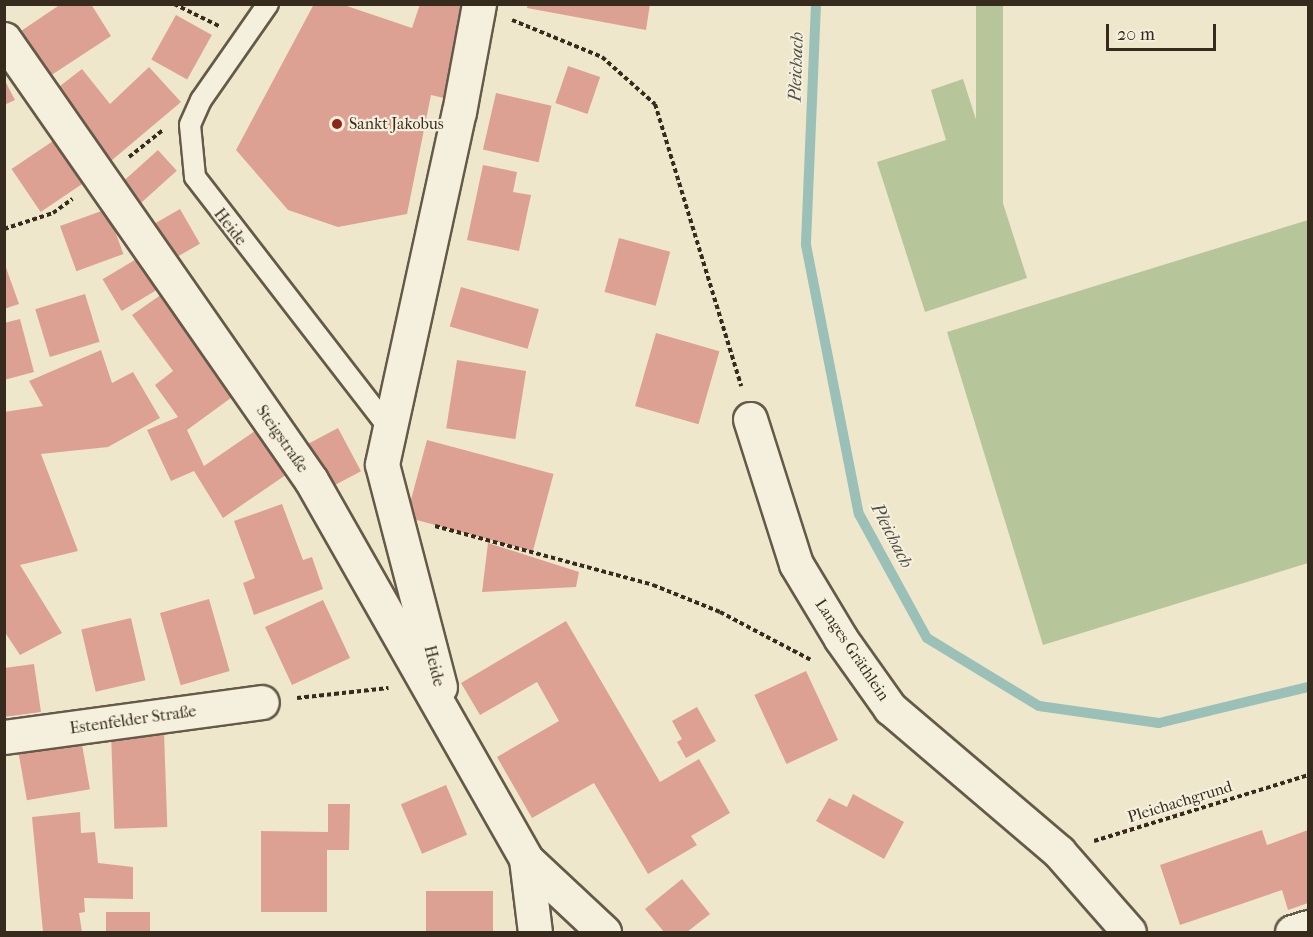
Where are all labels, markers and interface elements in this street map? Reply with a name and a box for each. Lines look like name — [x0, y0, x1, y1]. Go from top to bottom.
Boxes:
scale bar — [1109, 12, 1218, 50]
text: 20 m — [1117, 24, 1155, 45]
water label: Pleichach — [785, 32, 809, 102]
place label: Sankt Jakobus — [349, 114, 444, 134]
marker: Sankt Jakobus — [330, 117, 344, 131]
street label: Heide — [210, 205, 250, 249]
street label: Steigstraße — [252, 402, 312, 476]
water label: Pleichach — [866, 500, 916, 572]
street label: Langes Gräthlein — [811, 595, 893, 705]
street label: Heide — [420, 643, 448, 689]
street label: Estenfelder Straße — [69, 702, 197, 738]
street label: Pleichachgrund — [1125, 777, 1235, 827]

